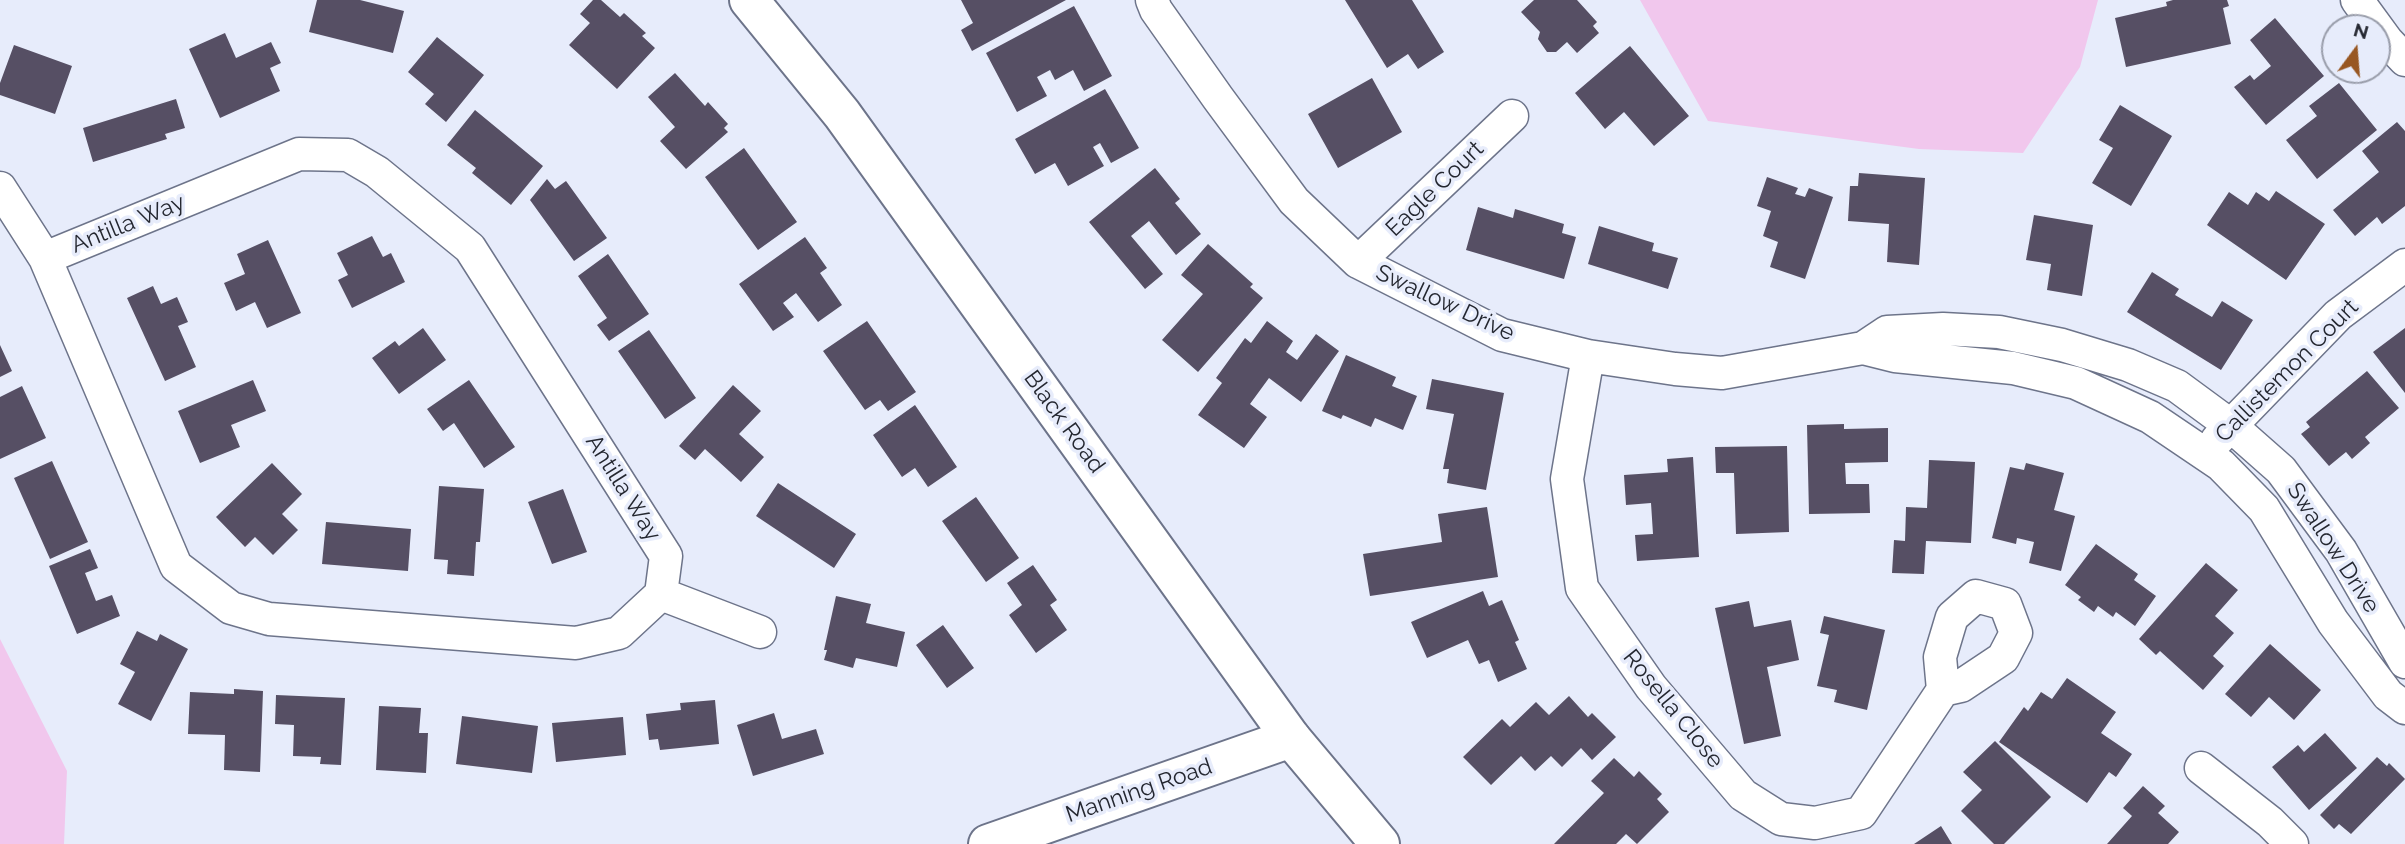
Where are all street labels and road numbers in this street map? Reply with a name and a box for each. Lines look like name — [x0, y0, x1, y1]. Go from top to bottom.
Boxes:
street label: Eagle Court — [1380, 136, 1490, 242]
street label: Antilla Way — [67, 189, 189, 259]
street label: Swallow Drive — [1371, 259, 1519, 347]
street label: Callistemon Court — [2210, 294, 2364, 448]
street label: Black Road — [1018, 365, 1110, 479]
street label: Antilla Way — [580, 430, 666, 546]
street label: Swallow Drive — [2281, 478, 2385, 618]
street label: Rosella Close — [1617, 644, 1729, 774]
street label: Manning Road — [1062, 753, 1216, 829]

